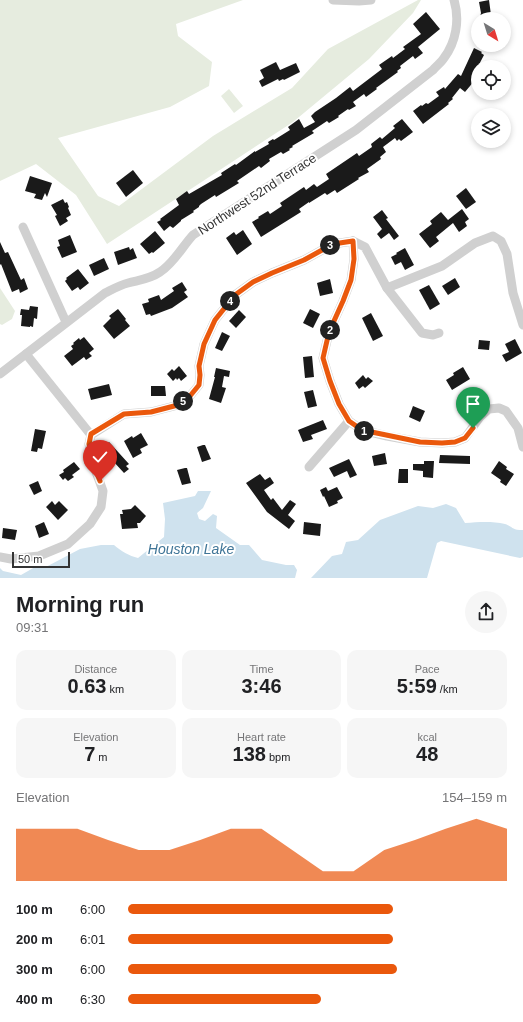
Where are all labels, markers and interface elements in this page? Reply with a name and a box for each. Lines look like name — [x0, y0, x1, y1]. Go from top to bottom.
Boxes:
north arrow — [471, 12, 511, 52]
map controls — [471, 12, 511, 148]
button: locate — [471, 60, 511, 100]
button: layers — [471, 108, 511, 148]
street label: Northwest 52nd Terrace — [195, 150, 319, 238]
pin: 3 — [320, 235, 340, 255]
text: 3 — [327, 239, 333, 251]
pin: 4 — [220, 291, 240, 311]
text: 4 — [227, 295, 233, 307]
pin: 2 — [320, 320, 340, 340]
text: 2 — [327, 324, 333, 336]
pin — [456, 387, 490, 428]
pin: 5 — [173, 391, 193, 411]
icon: arrive — [462, 393, 484, 415]
text: 5 — [180, 395, 186, 407]
pin: 1 — [354, 421, 374, 441]
text: 1 — [361, 425, 367, 437]
pin — [83, 440, 117, 481]
icon: check — [89, 446, 111, 468]
water label: Houston Lake — [148, 541, 234, 557]
scale bar — [12, 550, 70, 569]
text: 50 m — [18, 553, 42, 565]
button: share — [465, 591, 507, 633]
text: Morning run — [16, 592, 144, 617]
text: 09:31 — [16, 620, 49, 635]
text: Distance — [74, 663, 117, 675]
text: Time — [249, 663, 274, 675]
text: Pace — [415, 663, 440, 675]
text: 0.63 — [67, 675, 106, 697]
text: 3:46 — [241, 675, 282, 697]
text: 5:59 — [397, 675, 437, 697]
text: km — [106, 683, 124, 695]
text: /km — [437, 683, 458, 695]
text: Elevation — [73, 731, 118, 743]
text: Heart rate — [237, 731, 286, 743]
text: kcal — [417, 731, 437, 743]
text: 7 — [84, 743, 95, 765]
text: 138 — [233, 743, 266, 765]
text: 48 — [416, 743, 438, 765]
text: m — [95, 751, 108, 763]
text: bpm — [266, 751, 290, 763]
text: Elevation — [16, 790, 69, 805]
text: 154–159 m — [442, 790, 507, 805]
text: 100 m — [16, 902, 53, 917]
text: 6:00 — [80, 902, 105, 917]
text: 200 m — [16, 932, 53, 947]
text: 6:01 — [80, 932, 105, 947]
text: 300 m — [16, 962, 53, 977]
text: 6:00 — [80, 962, 105, 977]
text: 400 m — [16, 992, 53, 1007]
text: 6:30 — [80, 992, 105, 1007]

